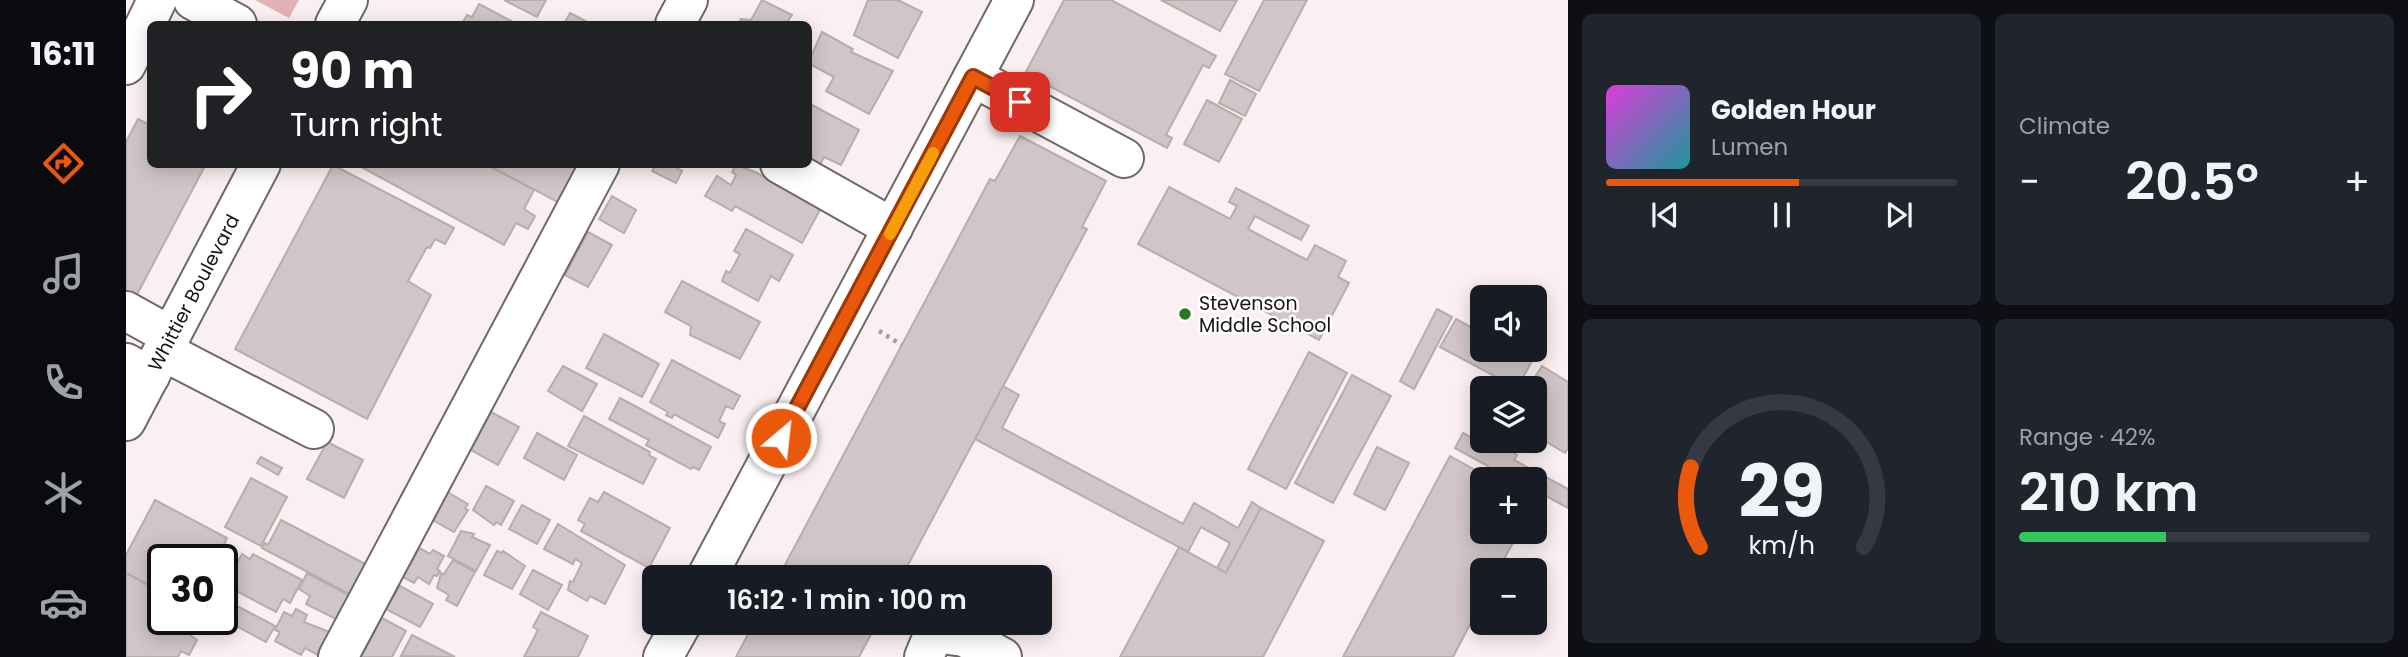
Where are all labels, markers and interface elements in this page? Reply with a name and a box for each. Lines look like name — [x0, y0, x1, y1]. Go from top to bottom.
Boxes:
text: 16:11 — [30, 31, 96, 76]
text: 90 m — [290, 37, 414, 105]
icon: right — [175, 49, 266, 140]
pin — [990, 72, 1050, 132]
icon: arrive — [1001, 83, 1039, 121]
text: Golden Hour — [1711, 92, 1876, 128]
text: Turn right — [290, 102, 442, 147]
text: Climate — [2019, 110, 2110, 142]
text: Lumen — [1711, 131, 1788, 163]
icon: directions — [39, 139, 88, 188]
text: 20.5° — [2125, 145, 2259, 218]
text: − — [2019, 155, 2040, 208]
text: + — [2344, 155, 2370, 208]
icon: previous — [1646, 196, 1684, 234]
icon: pause — [1763, 196, 1801, 234]
icon: next — [1880, 196, 1918, 234]
street label: Whittier Boulevard — [141, 210, 246, 376]
icon: music — [39, 249, 88, 298]
map controls — [1470, 285, 1547, 635]
button: sound — [1470, 285, 1547, 362]
place label: Stevenson Middle School — [1199, 290, 1331, 339]
marker: Stevenson Middle School — [1177, 306, 1193, 322]
icon: phone — [39, 358, 88, 407]
button: layers — [1470, 376, 1547, 453]
position arrow — [744, 401, 818, 475]
text: Range · 42% — [2019, 421, 2155, 453]
text: 29 — [1738, 441, 1825, 542]
text: 210 km — [2019, 456, 2199, 529]
button: + — [1470, 467, 1547, 544]
icon: climate — [39, 468, 88, 517]
text: km/h — [1748, 528, 1815, 563]
speed limit sign: 30 — [147, 544, 238, 635]
button: − — [1470, 558, 1547, 635]
icon: car — [39, 578, 88, 627]
text: 16:12 · 1 min · 100 m — [727, 582, 967, 618]

